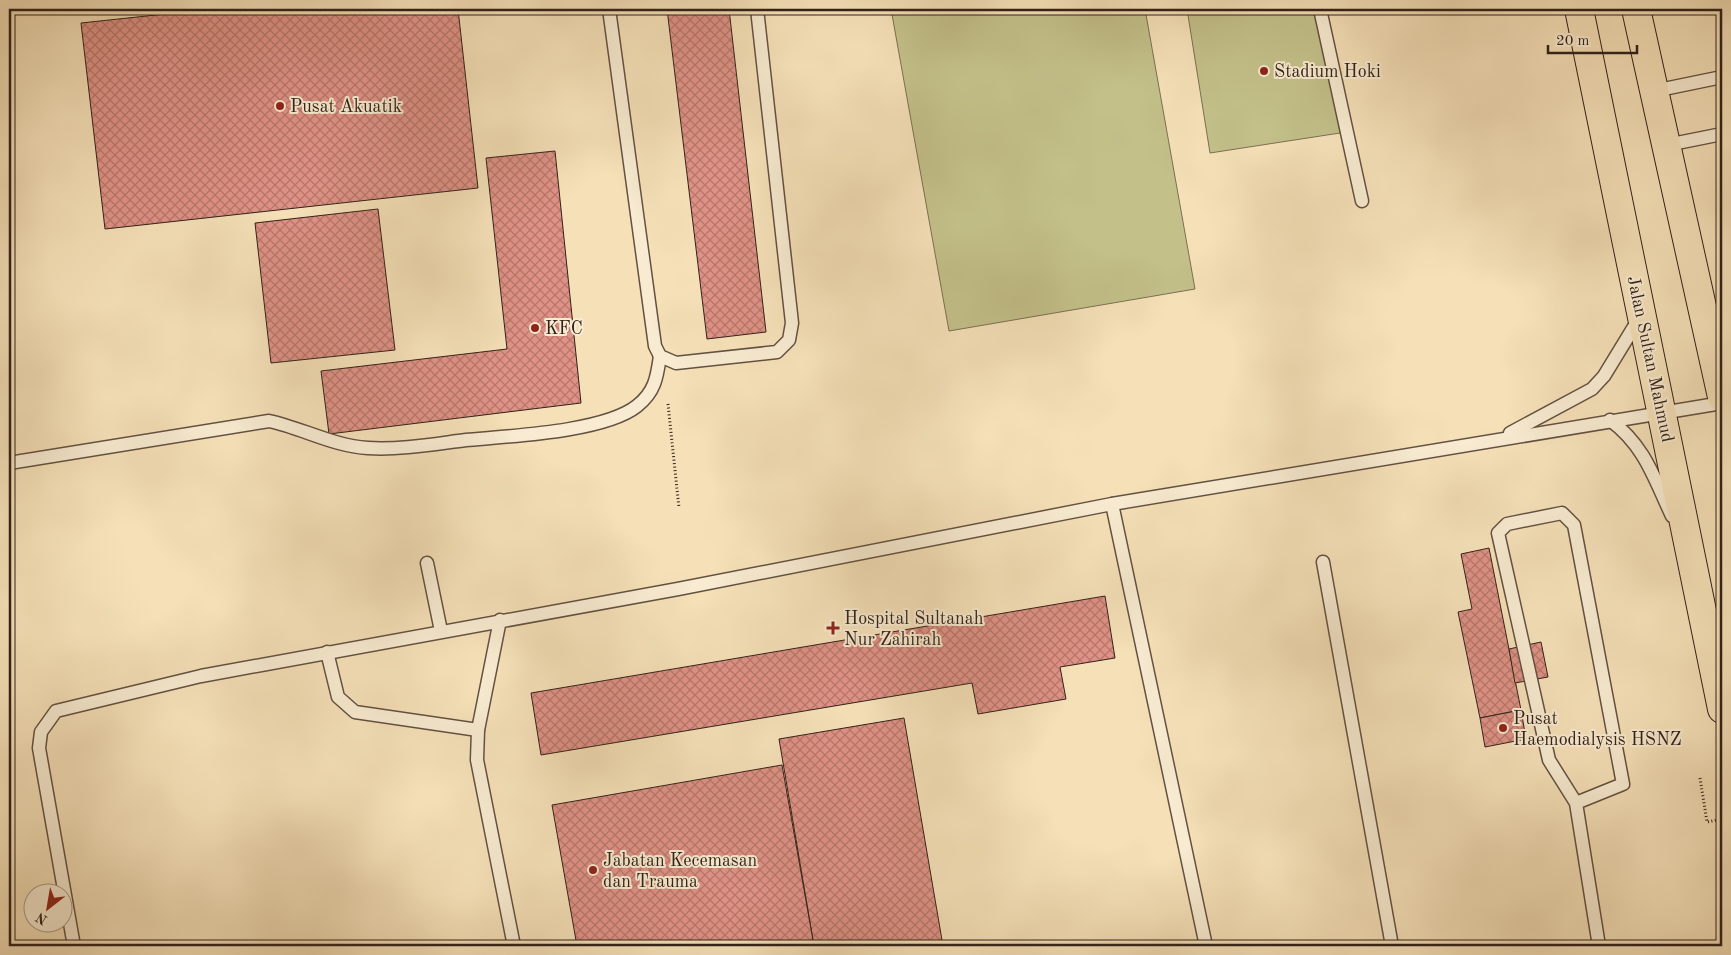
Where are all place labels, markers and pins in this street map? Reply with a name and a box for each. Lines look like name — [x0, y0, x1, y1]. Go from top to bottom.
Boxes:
place label: Stadium Hoki — [1274, 63, 1381, 81]
marker: Stadium Hoki — [1258, 65, 1270, 77]
place label: Pusat Akuatik — [290, 98, 402, 116]
marker: Pusat Akuatik — [274, 100, 286, 112]
place label: KFC — [545, 320, 583, 338]
marker: KFC — [529, 322, 541, 334]
place label: Hospital Sultanah Nur Zahirah — [844, 610, 984, 649]
marker: Hospital Sultanah Nur Zahirah — [826, 621, 840, 635]
place label: Pusat Haemodialysis HSNZ — [1513, 710, 1682, 749]
marker: Pusat Haemodialysis HSNZ — [1497, 722, 1509, 734]
place label: Jabatan Kecemasan dan Trauma — [603, 852, 758, 891]
marker: Jabatan Kecemasan dan Trauma — [587, 864, 599, 876]

